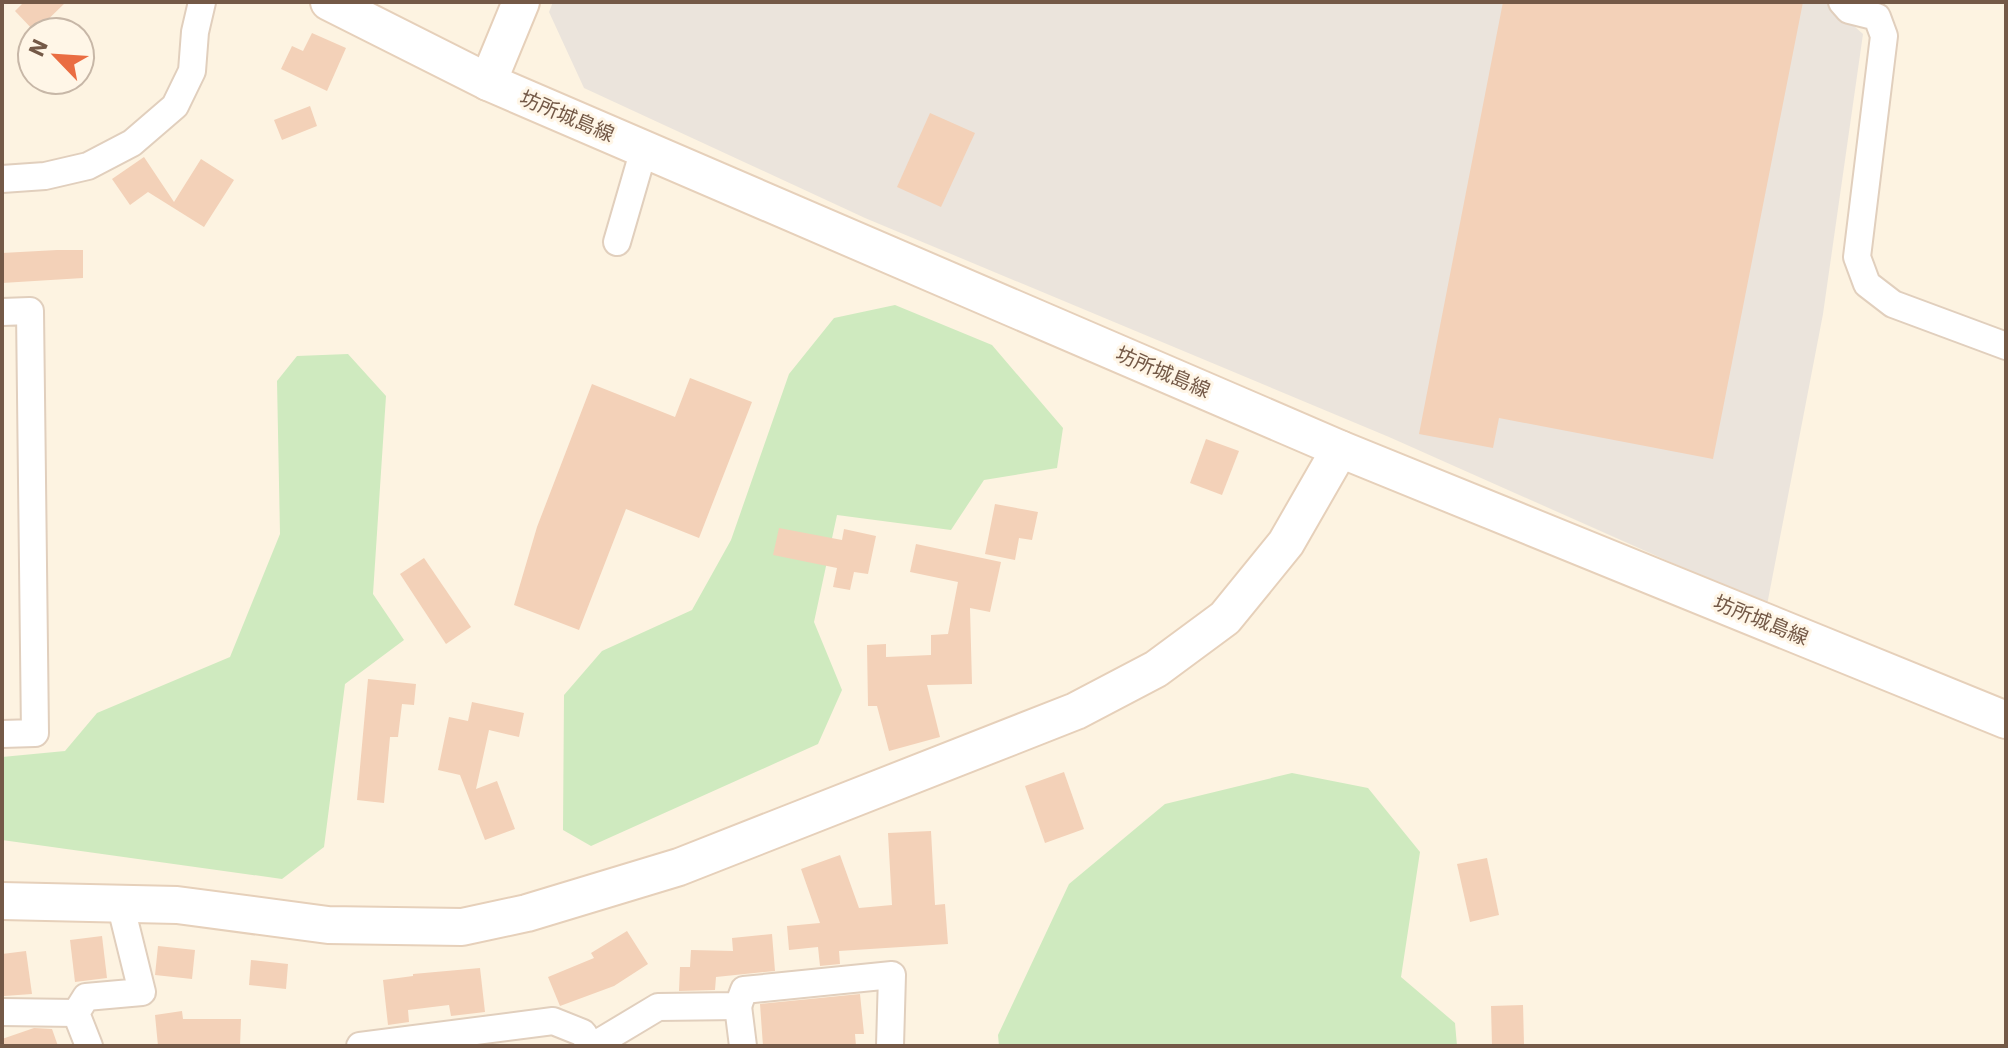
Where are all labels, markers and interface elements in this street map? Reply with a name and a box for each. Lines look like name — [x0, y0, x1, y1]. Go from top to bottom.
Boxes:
north arrow — [16, 16, 96, 96]
text: N — [21, 34, 54, 61]
street label: 坊所城島線 — [516, 84, 618, 148]
street label: 坊所城島線 — [1112, 340, 1214, 404]
street label: 坊所城島線 — [1710, 588, 1813, 651]

